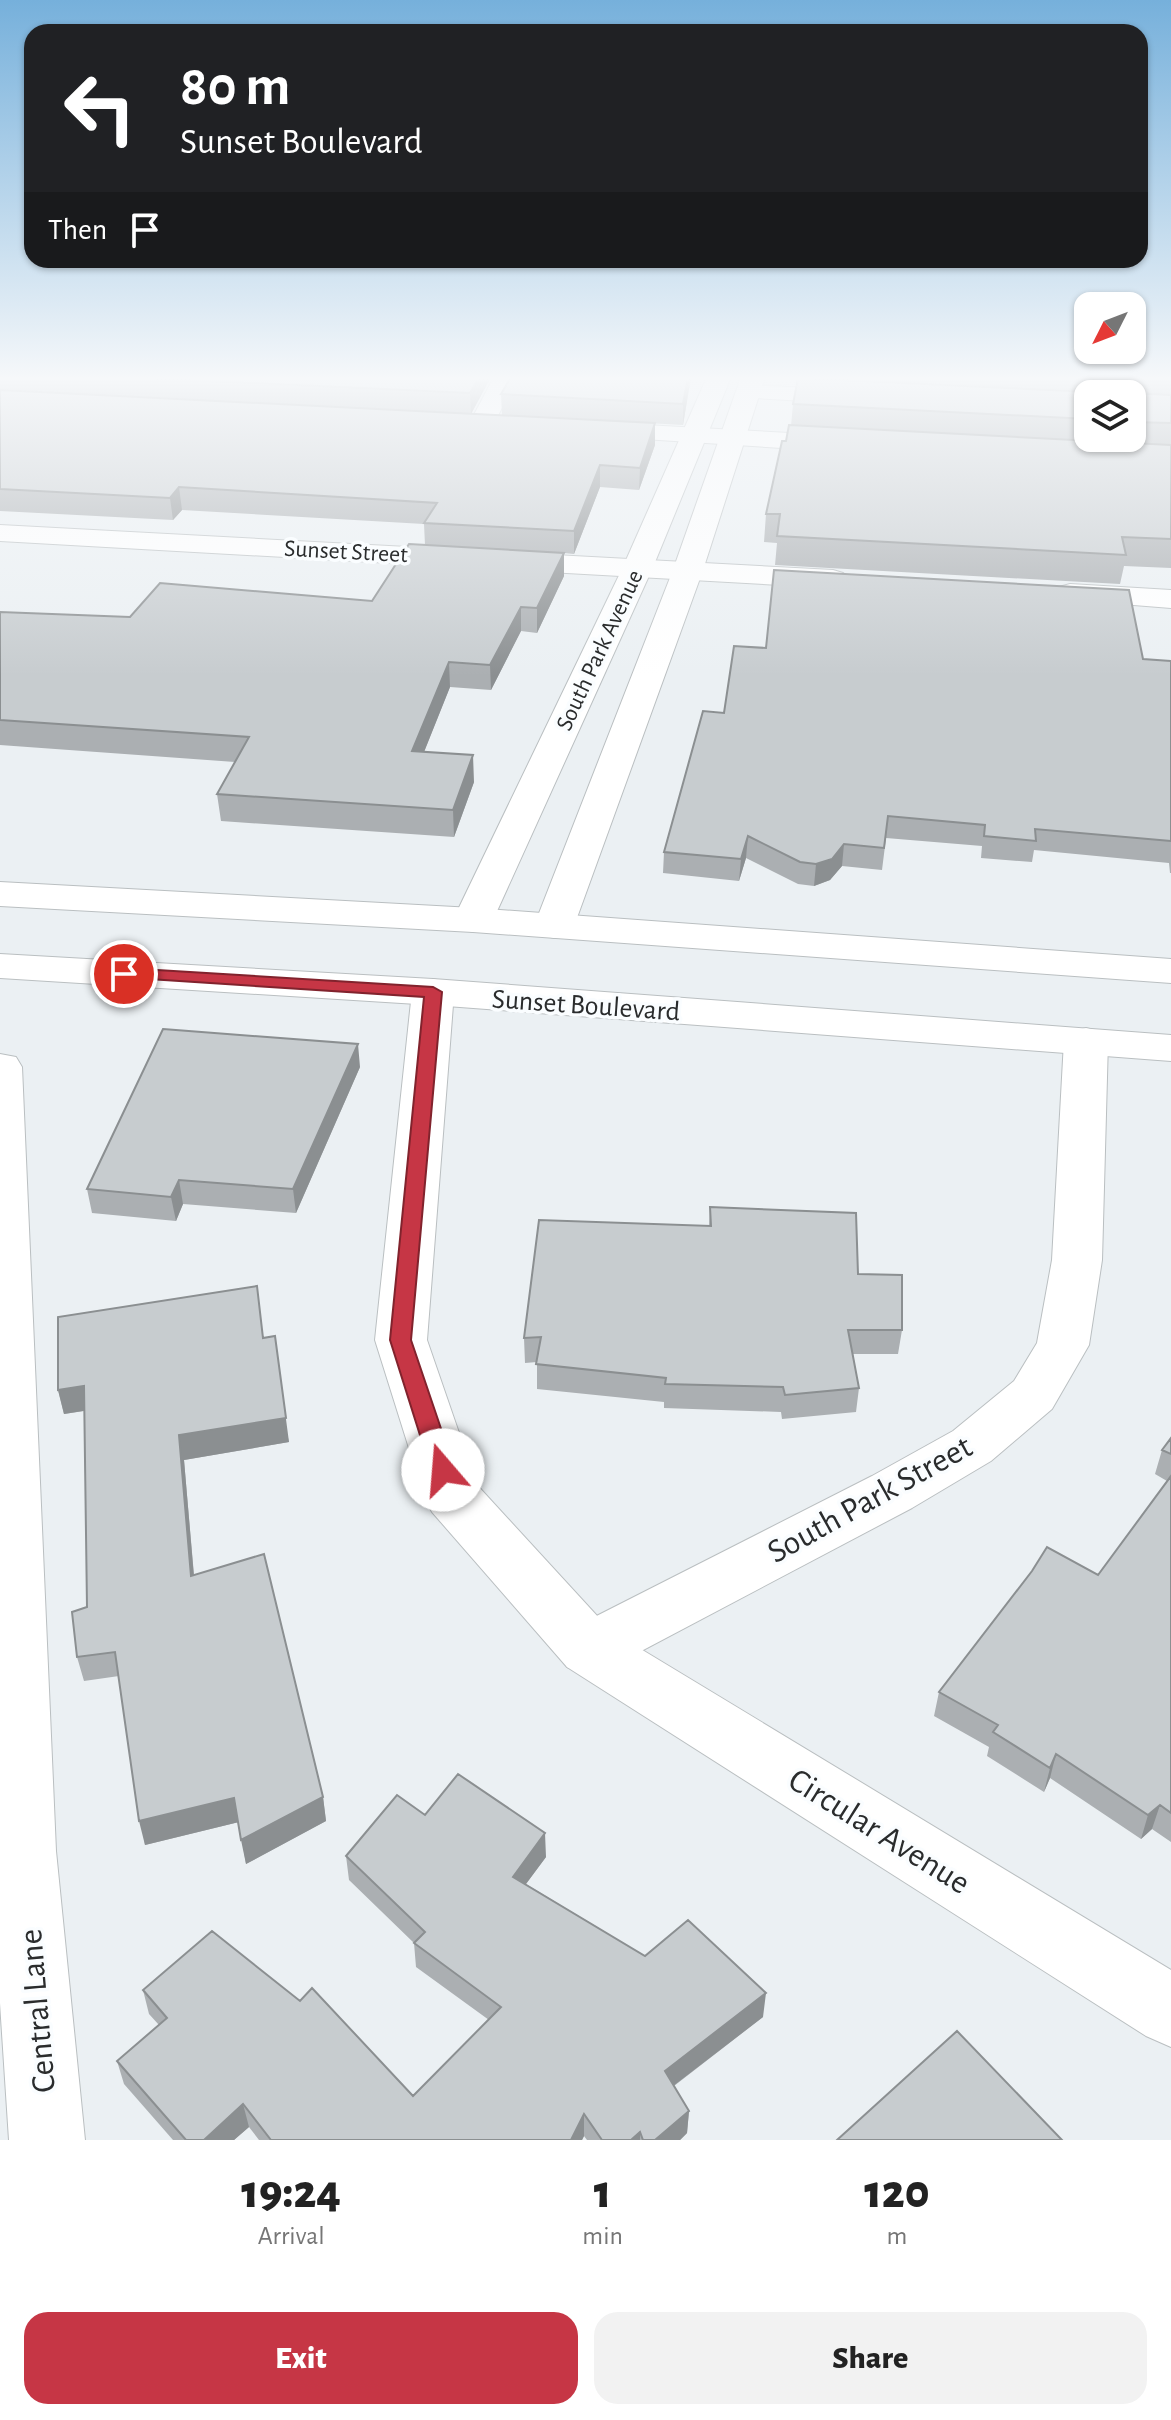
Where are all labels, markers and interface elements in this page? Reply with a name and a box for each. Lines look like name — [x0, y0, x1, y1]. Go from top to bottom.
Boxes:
icon: left — [48, 56, 152, 160]
text: 80 m — [180, 59, 290, 115]
text: Sunset Boulevard — [180, 124, 423, 160]
icon: arrive — [123, 208, 167, 252]
text: Then — [48, 215, 107, 245]
north arrow — [1074, 292, 1146, 364]
map controls — [1074, 292, 1146, 452]
button: layers — [1074, 380, 1146, 452]
street label: Sunset Street — [284, 537, 409, 567]
street label: South Park Avenue — [552, 566, 648, 734]
pin — [90, 940, 158, 1008]
icon: arrive — [102, 952, 146, 996]
street label: Sunset Boulevard — [491, 985, 681, 1027]
position arrow — [401, 1428, 485, 1512]
street label: South Park Street — [762, 1430, 978, 1570]
street label: Circular Avenue — [782, 1762, 976, 1901]
street label: Central Lane — [14, 1928, 62, 2094]
text: 19:24 — [241, 2169, 341, 2217]
text: 1 — [594, 2169, 611, 2217]
text: 120 — [864, 2169, 930, 2217]
text: Arrival — [258, 2223, 325, 2249]
text: min — [582, 2223, 623, 2249]
text: m — [887, 2223, 907, 2249]
button: Exit — [24, 2312, 578, 2404]
button: Share — [594, 2312, 1147, 2404]

